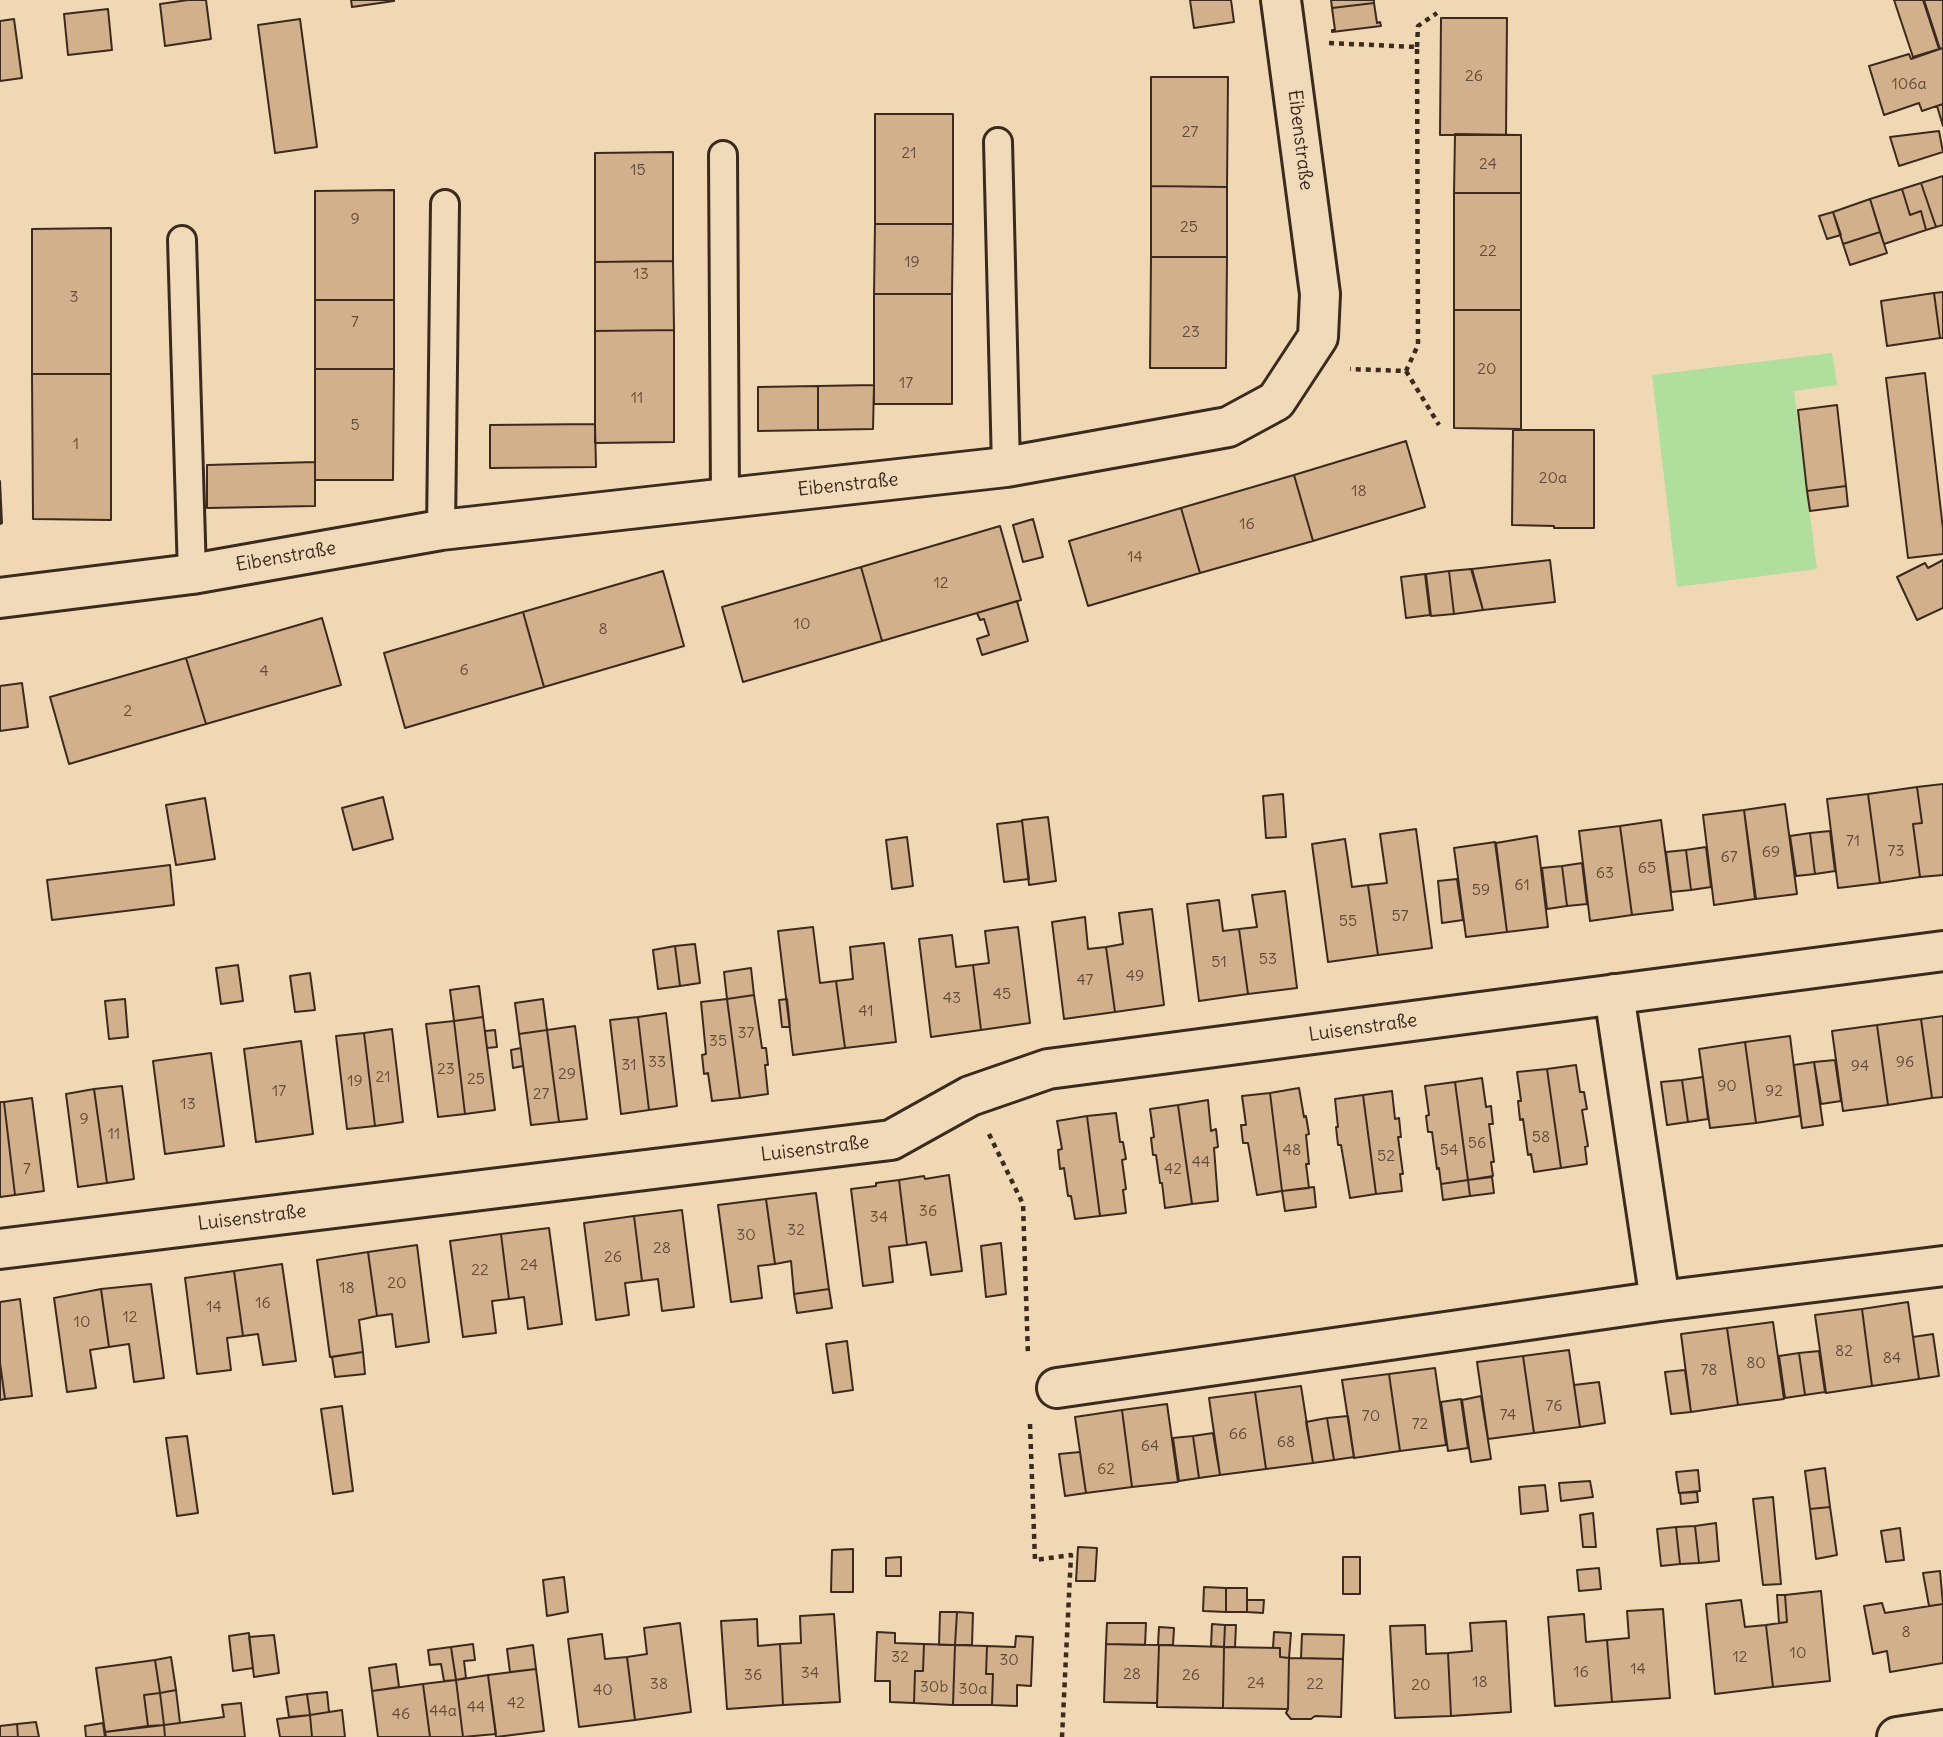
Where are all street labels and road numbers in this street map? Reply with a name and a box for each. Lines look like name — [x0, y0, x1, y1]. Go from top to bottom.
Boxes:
street label: Eibenstraße — [1283, 88, 1317, 192]
street label: Eibenstraße — [796, 468, 900, 502]
street label: Eibenstraße — [234, 537, 338, 577]
street label: Luisenstraße — [1307, 1009, 1419, 1047]
street label: Luisenstraße — [759, 1131, 871, 1167]
street label: Luisenstraße — [196, 1200, 308, 1236]

